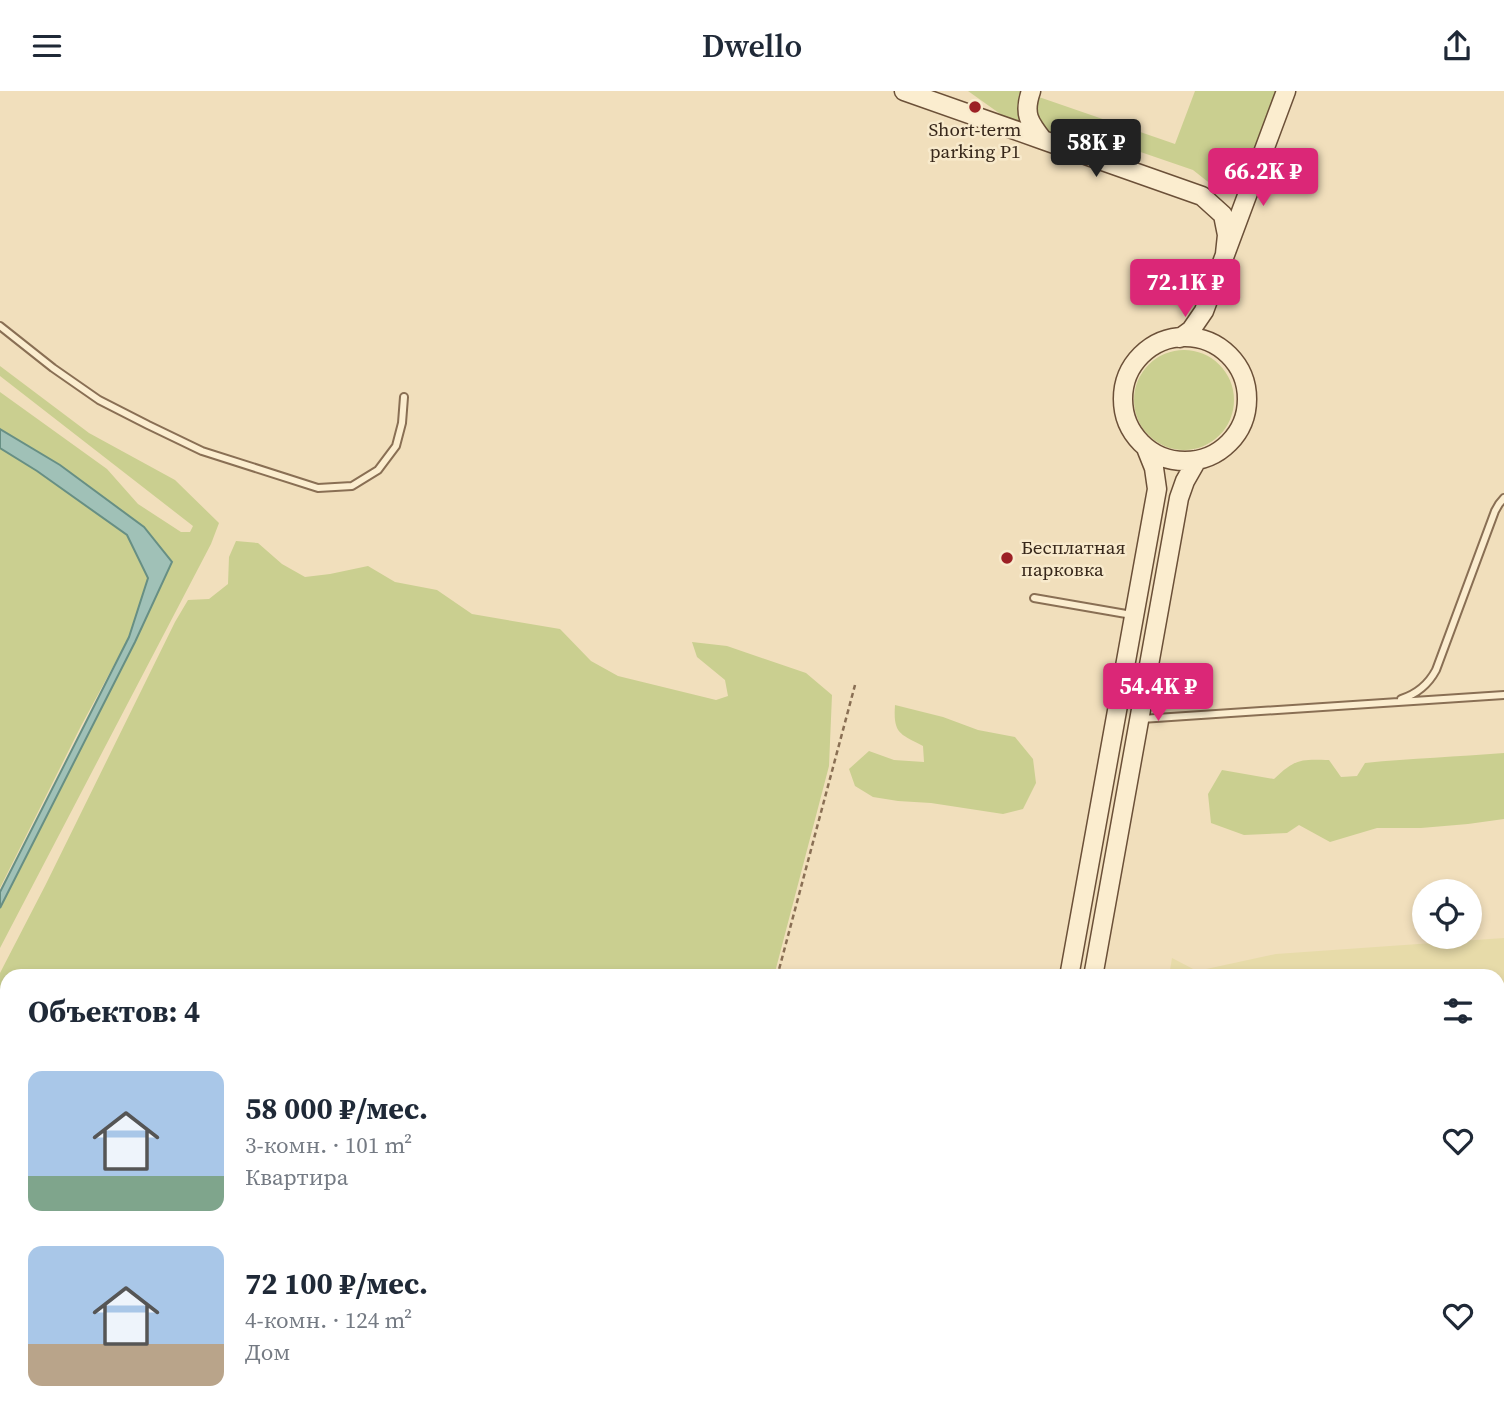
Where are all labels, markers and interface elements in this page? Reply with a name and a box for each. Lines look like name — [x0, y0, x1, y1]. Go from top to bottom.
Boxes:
text: Dwello — [702, 24, 802, 68]
icon: menu — [28, 27, 66, 65]
icon: share — [1438, 27, 1476, 65]
marker: Short-term parking P1 — [967, 99, 983, 115]
place label: Short-term parking P1 — [929, 116, 1021, 164]
pin: 58K ₽ — [1047, 119, 1145, 179]
text: 58K ₽ — [1067, 126, 1125, 158]
pin: 66.2K ₽ — [1198, 149, 1328, 208]
text: 66.2K ₽ — [1224, 155, 1302, 187]
pin: 72.1K ₽ — [1120, 259, 1250, 319]
text: 72.1K ₽ — [1146, 266, 1224, 298]
place label: Бесплатная парковка — [1021, 534, 1126, 582]
marker: Бесплатная парковка — [999, 550, 1015, 566]
pin: 54.4K ₽ — [1093, 663, 1223, 723]
text: 54.4K ₽ — [1119, 670, 1197, 702]
map controls — [1412, 879, 1482, 949]
button: locate — [1412, 879, 1482, 949]
text: Объектов: 4 — [28, 991, 200, 1032]
icon: filters — [1439, 992, 1477, 1030]
text: 58 000 ₽/мес. — [245, 1088, 428, 1129]
icon: home — [84, 1099, 168, 1183]
icon: heart — [1439, 1122, 1477, 1160]
text: 3-комн. · 101 m² — [245, 1129, 412, 1161]
text: Квартира — [245, 1161, 348, 1193]
text: 72 100 ₽/мес. — [245, 1263, 428, 1304]
icon: home — [84, 1274, 168, 1358]
icon: heart — [1439, 1297, 1477, 1335]
text: 4-комн. · 124 m² — [245, 1304, 412, 1336]
text: Дом — [245, 1336, 290, 1368]

